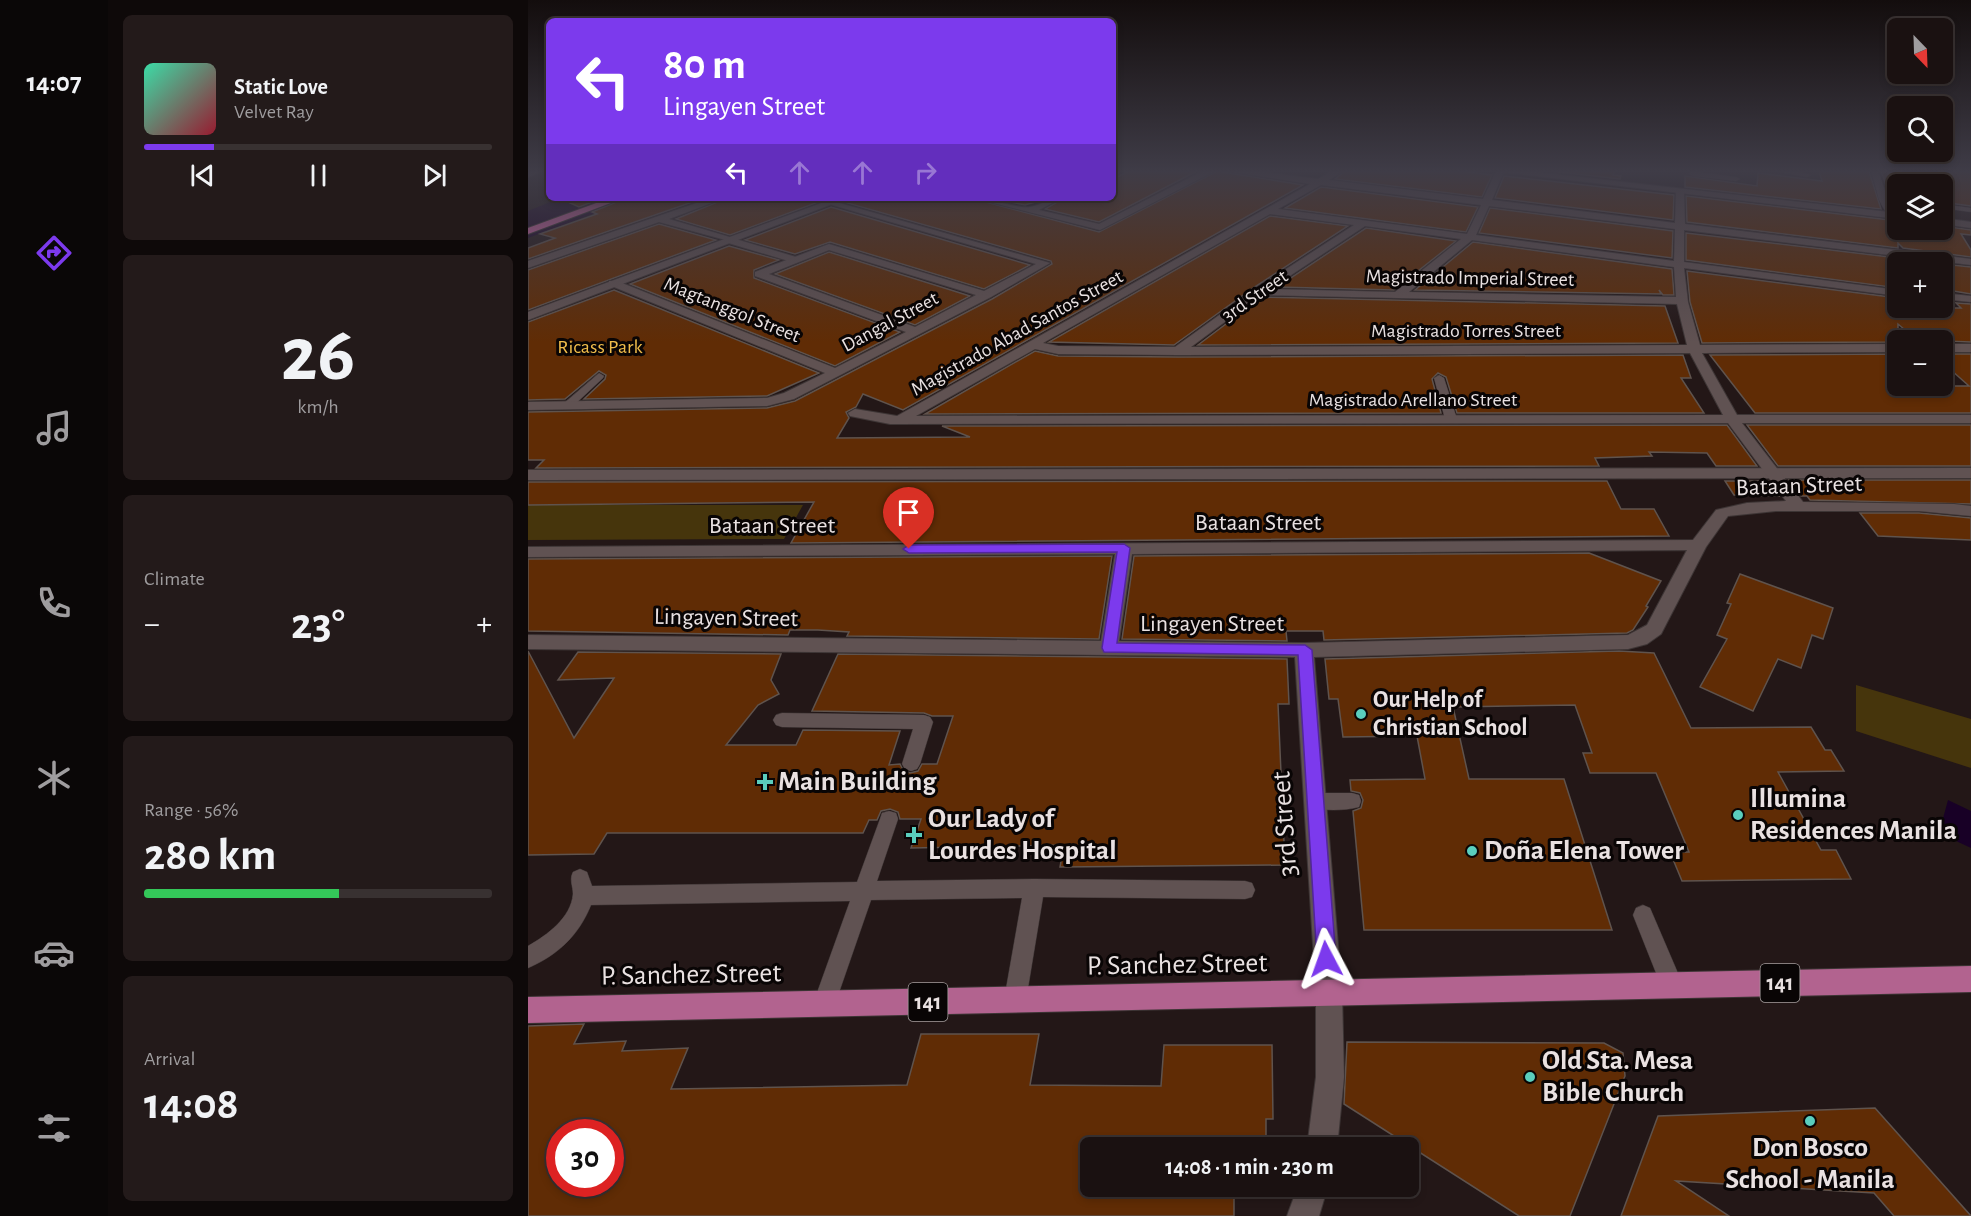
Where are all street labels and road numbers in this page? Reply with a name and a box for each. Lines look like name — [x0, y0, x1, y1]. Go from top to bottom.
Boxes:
street label: Magistrado Abad Santos Street — [908, 266, 1127, 400]
street label: 3rd Street — [1218, 266, 1292, 326]
street label: Magistrado Imperial Street — [1366, 266, 1575, 290]
street label: Magtanggol Street — [661, 274, 804, 347]
street label: Dangal Street — [838, 288, 942, 356]
street label: Magistrado Torres Street — [1371, 321, 1562, 341]
street label: Magistrado Arellano Street — [1309, 390, 1518, 410]
street label: Bataan Street — [1735, 472, 1863, 500]
street label: Bataan Street — [1195, 511, 1322, 535]
street label: Bataan Street — [709, 514, 836, 538]
street label: Lingayen Street — [654, 605, 799, 631]
street label: Lingayen Street — [1140, 612, 1284, 636]
street label: 3rd Street — [1267, 770, 1303, 878]
street label: P. Sanchez Street — [1087, 949, 1268, 981]
street label: P. Sanchez Street — [601, 959, 782, 991]
road number: 141 — [1760, 964, 1800, 1002]
road number: 141 — [908, 983, 948, 1021]

